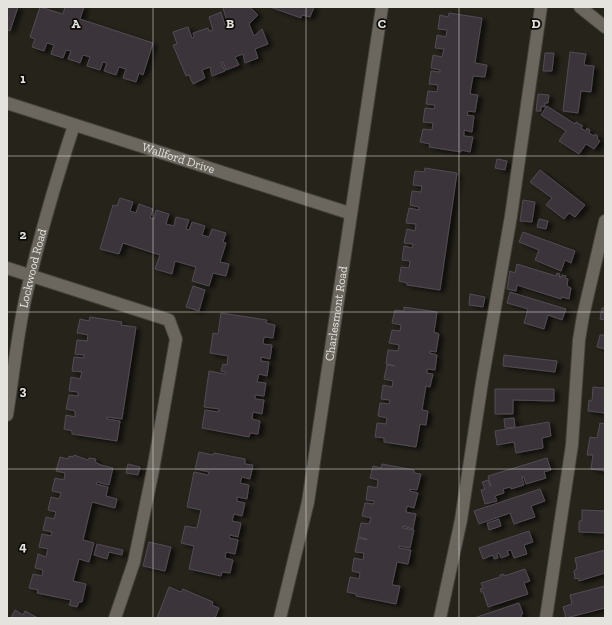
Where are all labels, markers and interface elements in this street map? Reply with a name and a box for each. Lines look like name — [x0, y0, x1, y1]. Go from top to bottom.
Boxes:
text: A — [72, 16, 81, 31]
text: B — [226, 16, 234, 31]
text: C — [378, 16, 386, 31]
text: D — [531, 16, 541, 31]
text: 1 — [20, 71, 26, 86]
street label: Wallford Drive — [140, 140, 217, 176]
street label: Lockwood Road — [17, 227, 49, 309]
text: 2 — [20, 227, 27, 242]
street label: Charlesmont Road — [322, 265, 350, 362]
text: 3 — [20, 383, 27, 398]
text: 4 — [19, 539, 27, 554]

